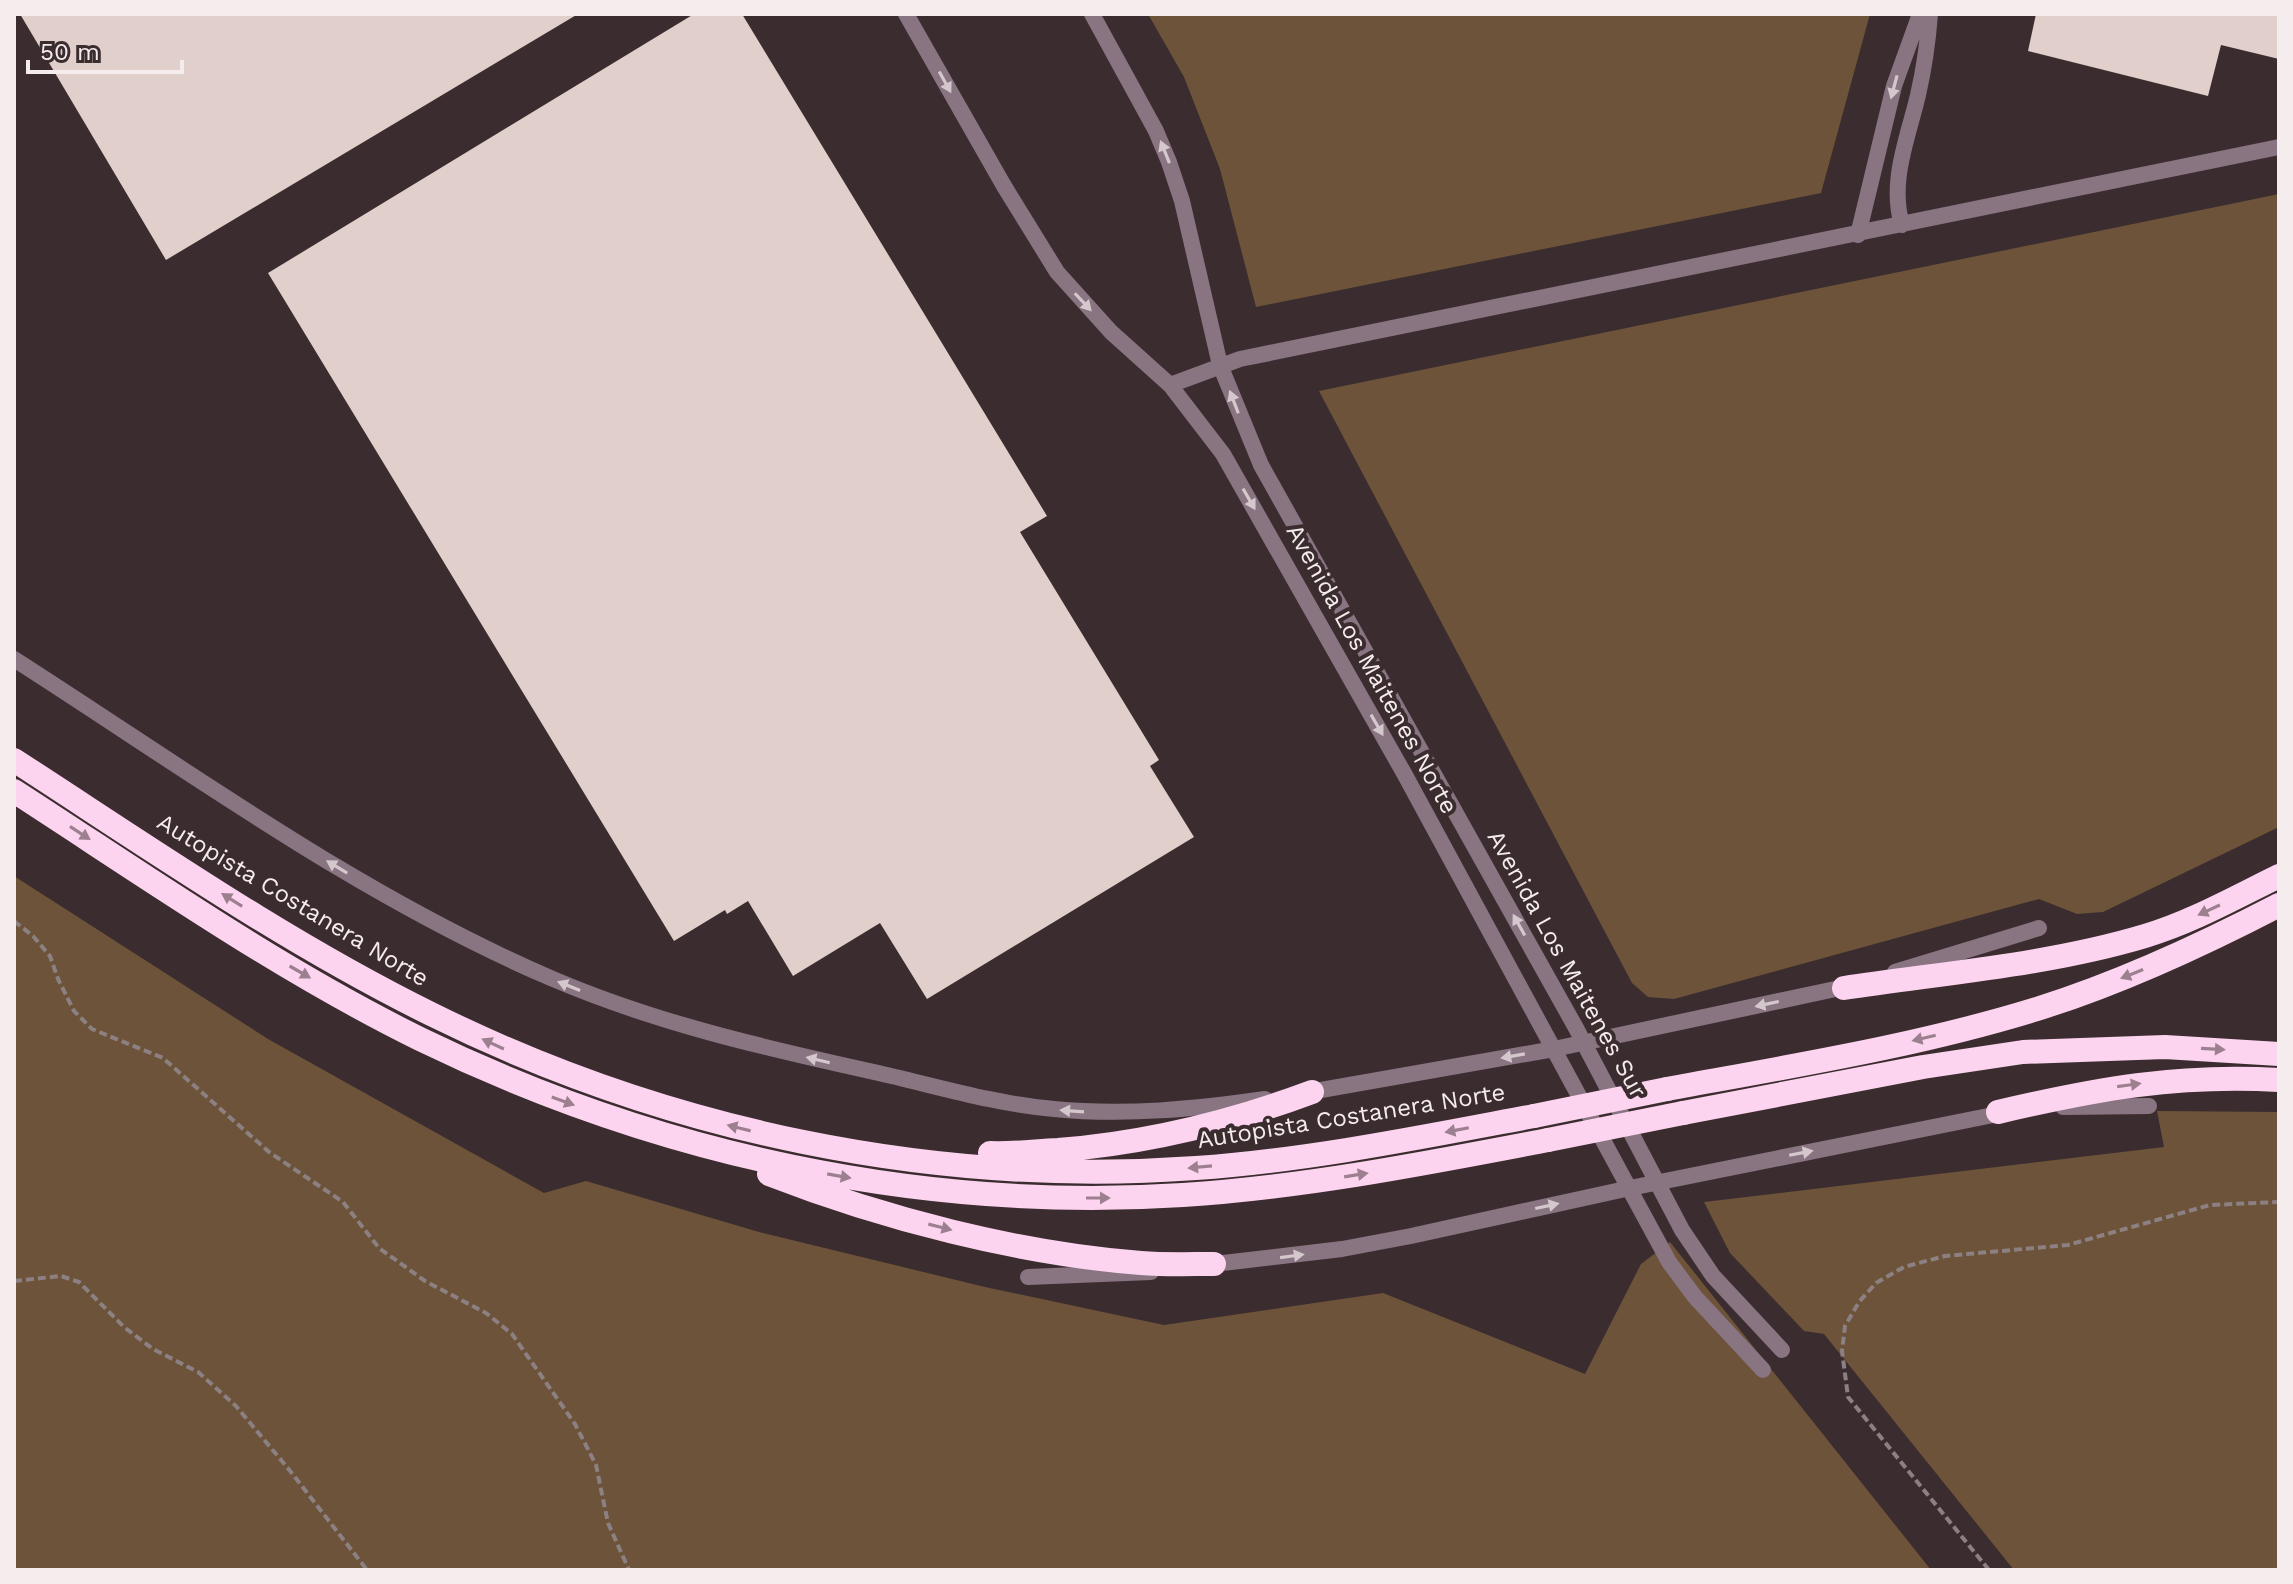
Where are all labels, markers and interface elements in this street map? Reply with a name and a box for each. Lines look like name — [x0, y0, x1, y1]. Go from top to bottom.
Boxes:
scale bar — [28, 24, 182, 74]
text: 50 m — [40, 38, 100, 66]
one-way arrow — [938, 71, 952, 93]
one-way arrow — [1887, 75, 1899, 100]
one-way arrow — [1158, 140, 1171, 164]
one-way arrow — [1073, 292, 1091, 311]
one-way arrow — [1227, 390, 1240, 414]
one-way arrow — [1241, 488, 1255, 510]
street label: Avenida Los Maitenes Norte — [1281, 519, 1463, 819]
one-way arrow — [1370, 714, 1384, 737]
street label: Autopista Costanera Norte — [152, 808, 434, 992]
street label: Avenida Los Maitenes Sur — [1482, 825, 1652, 1103]
one-way arrow — [69, 826, 90, 841]
one-way arrow — [327, 860, 348, 875]
one-way arrow — [221, 893, 242, 908]
one-way arrow — [2197, 903, 2221, 917]
one-way arrow — [1512, 914, 1526, 937]
one-way arrow — [288, 965, 311, 979]
one-way arrow — [2120, 967, 2144, 980]
one-way arrow — [557, 979, 581, 992]
one-way arrow — [1754, 998, 1779, 1011]
one-way arrow — [1912, 1032, 1937, 1045]
one-way arrow — [482, 1037, 505, 1051]
one-way arrow — [2201, 1042, 2226, 1055]
one-way arrow — [1500, 1051, 1525, 1063]
one-way arrow — [805, 1053, 830, 1066]
street label: Autopista Costanera Norte — [1195, 1078, 1507, 1154]
one-way arrow — [2117, 1078, 2142, 1091]
one-way arrow — [552, 1096, 576, 1108]
one-way arrow — [1059, 1104, 1084, 1117]
one-way arrow — [726, 1121, 751, 1134]
one-way arrow — [1445, 1125, 1470, 1137]
one-way arrow — [1789, 1146, 1814, 1159]
one-way arrow — [1187, 1161, 1212, 1174]
one-way arrow — [1344, 1168, 1369, 1180]
one-way arrow — [827, 1170, 852, 1183]
one-way arrow — [1086, 1192, 1111, 1204]
one-way arrow — [1535, 1199, 1560, 1212]
one-way arrow — [927, 1221, 952, 1233]
one-way arrow — [1280, 1249, 1305, 1262]

